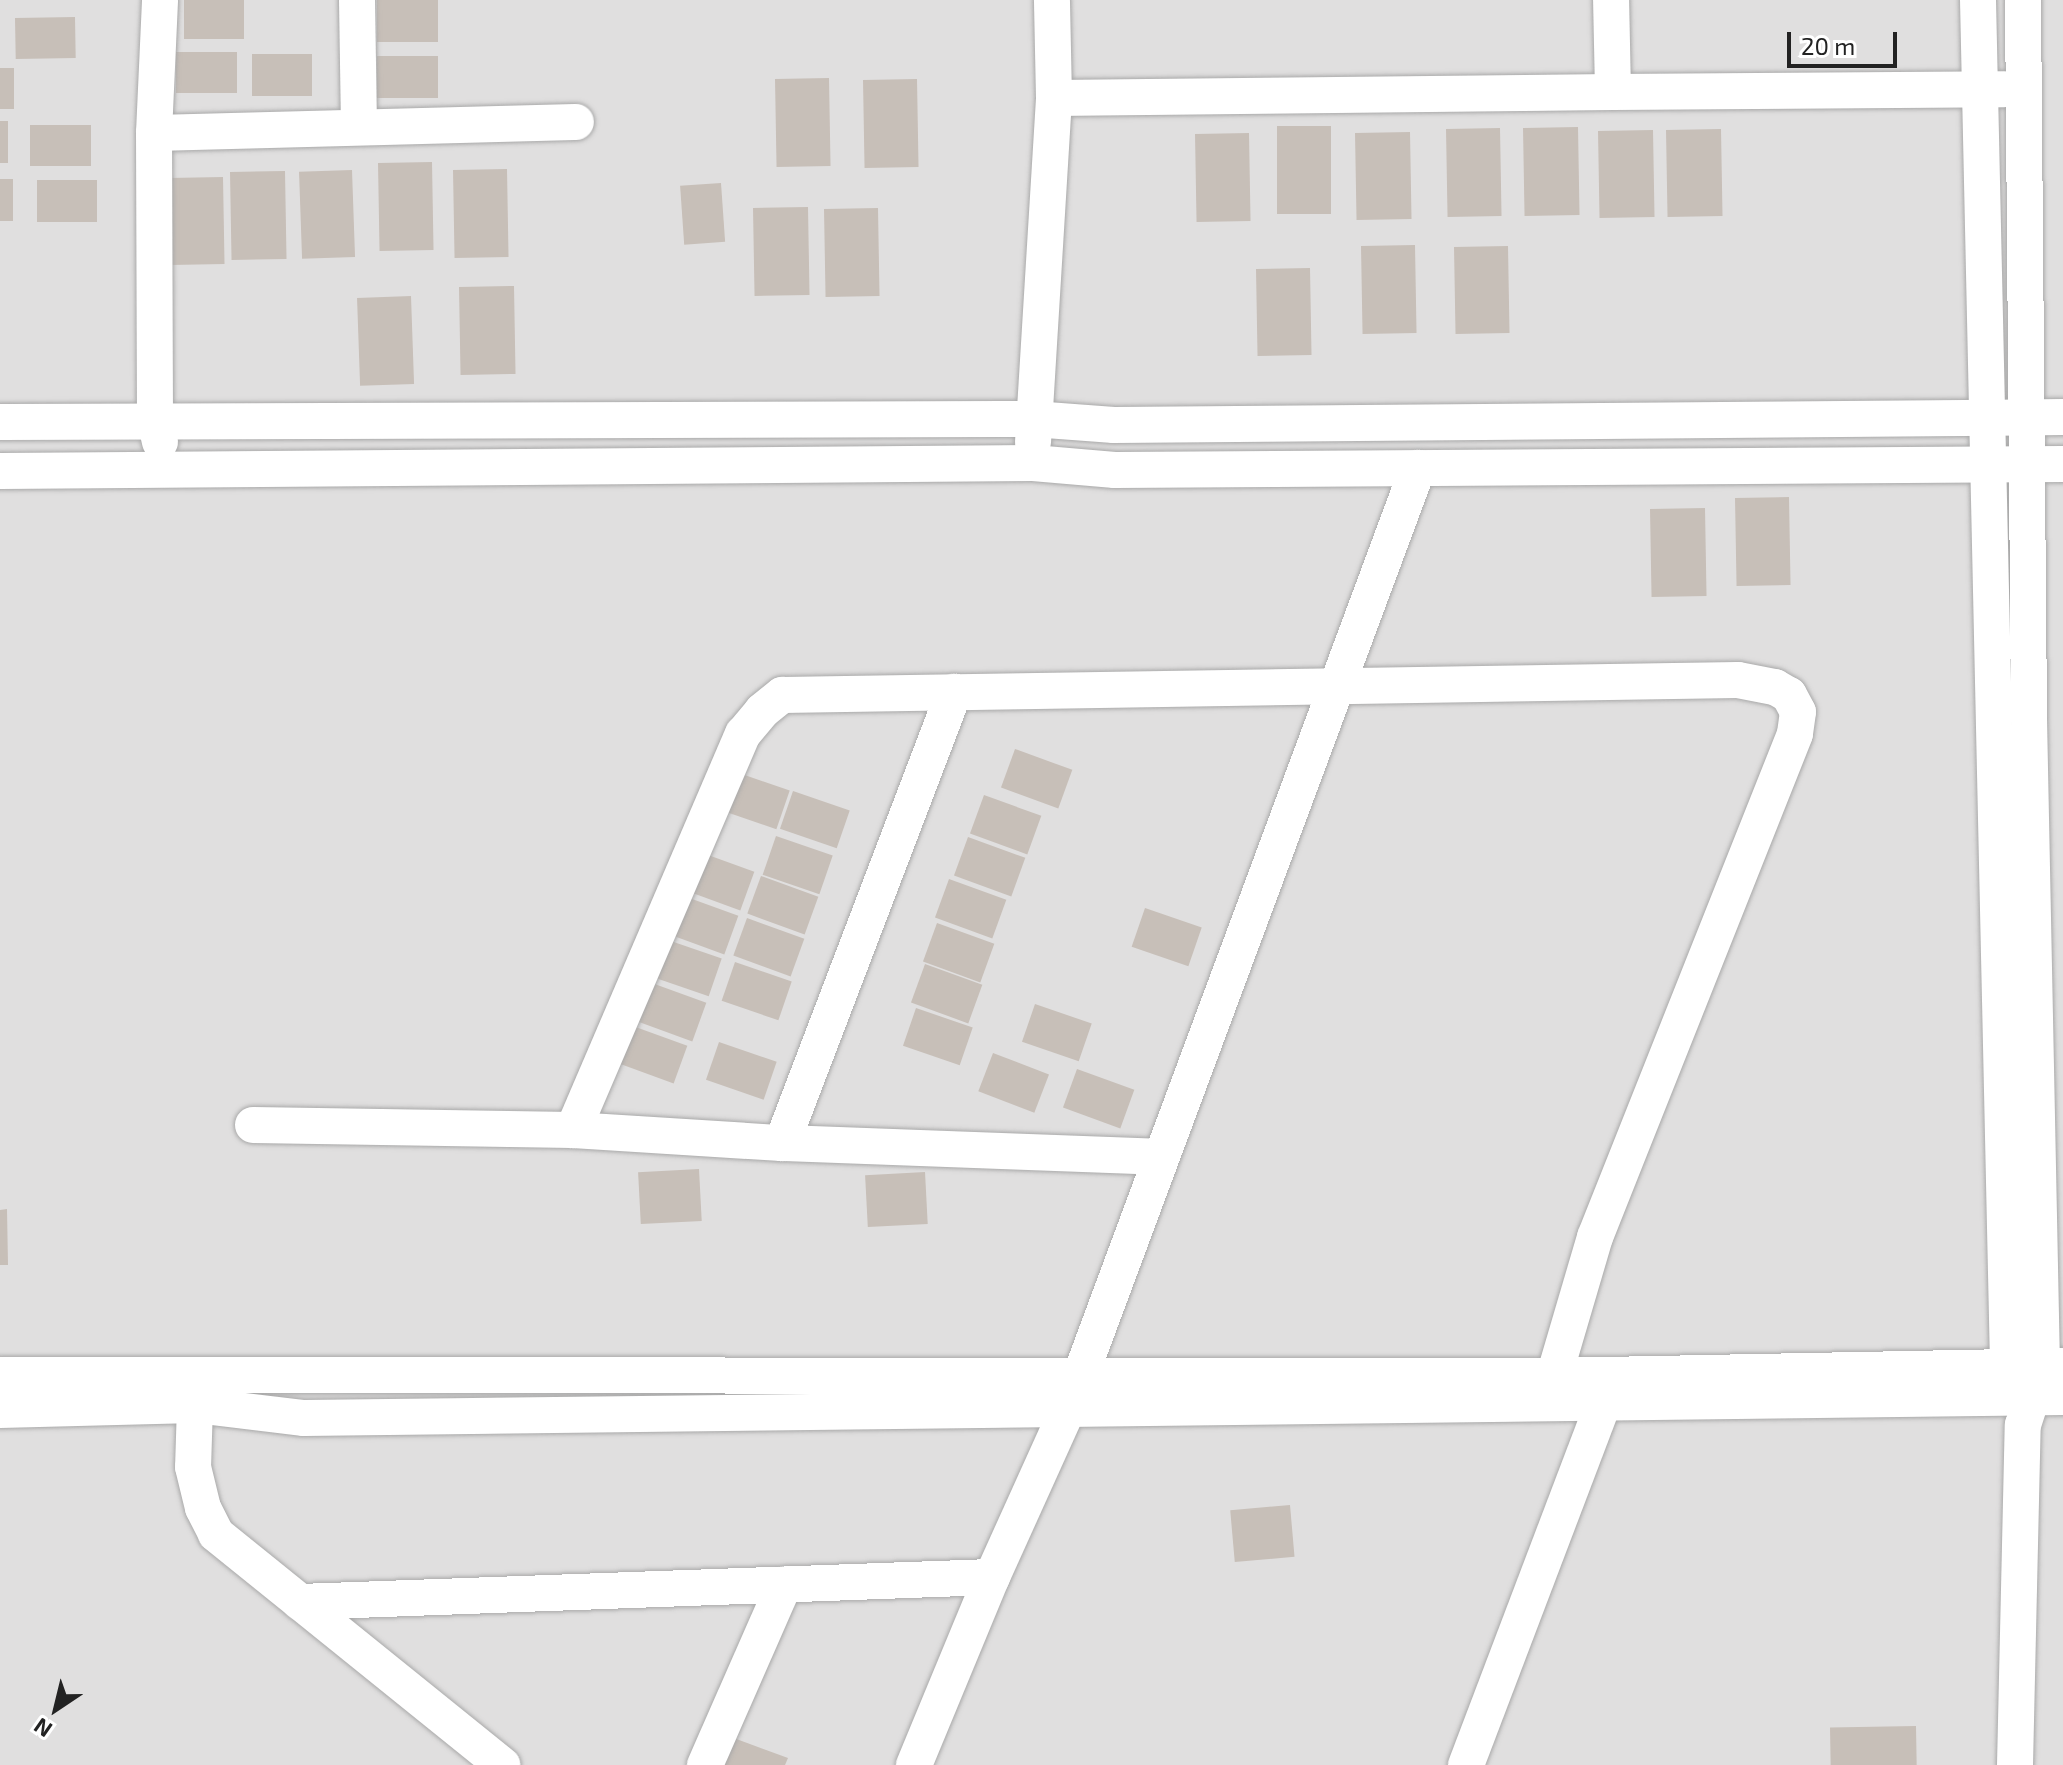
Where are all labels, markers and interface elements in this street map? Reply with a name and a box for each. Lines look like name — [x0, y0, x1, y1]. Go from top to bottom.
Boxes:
scale bar — [1791, 16, 1901, 66]
text: 20 m — [1801, 31, 1855, 60]
north arrow — [16, 1669, 96, 1749]
text: N — [28, 1713, 56, 1744]

